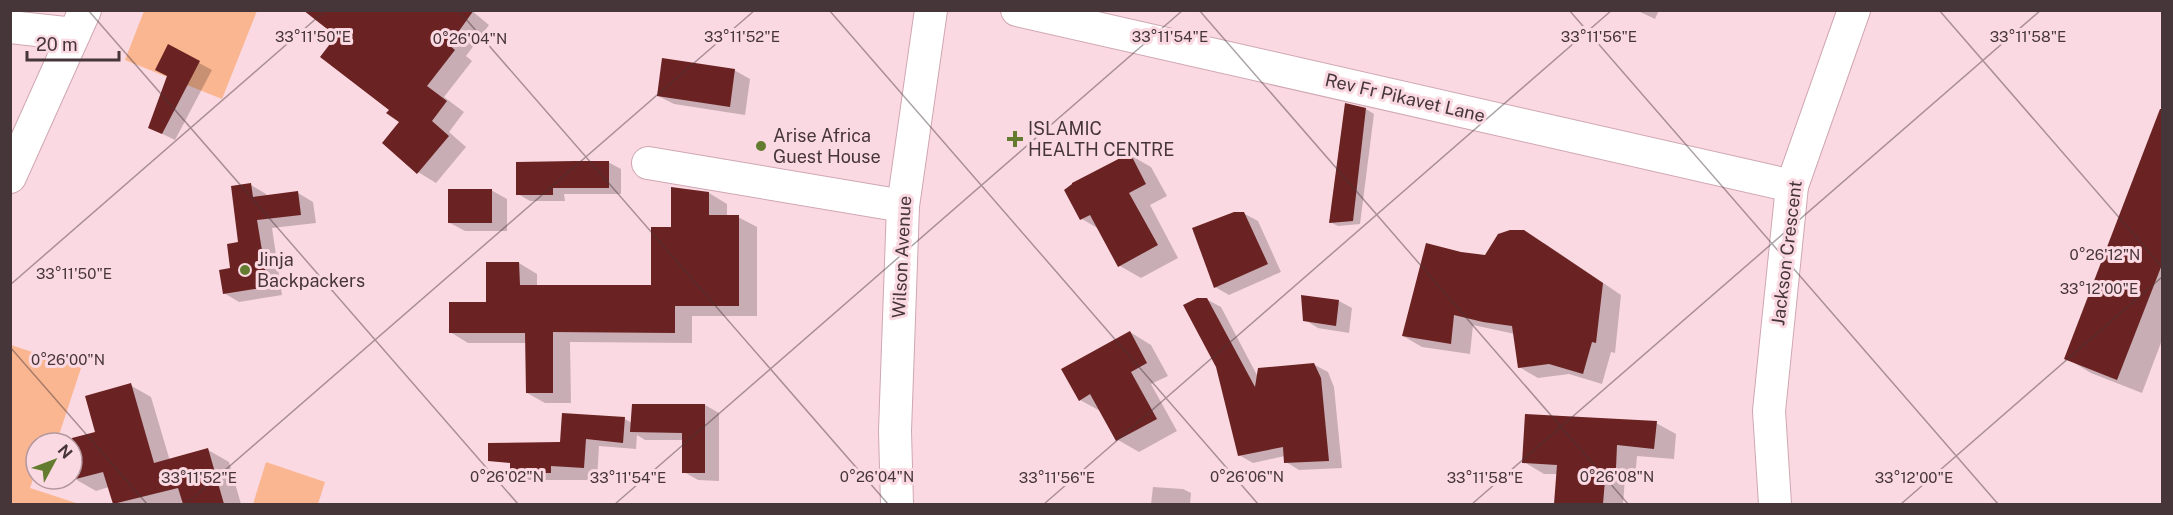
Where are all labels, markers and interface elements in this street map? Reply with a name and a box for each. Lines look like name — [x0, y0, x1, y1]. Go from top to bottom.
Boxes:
scale bar — [27, 24, 118, 62]
text: 33°11'50"E — [275, 28, 351, 45]
text: 33°11'52"E — [704, 28, 780, 45]
text: 33°11'54"E — [1132, 28, 1208, 45]
text: 33°11'56"E — [1561, 28, 1637, 45]
text: 33°11'58"E — [1990, 28, 2066, 45]
text: 0°26'04"N — [433, 30, 507, 47]
text: 20 m — [36, 34, 78, 55]
street label: Rev Fr Pikavet Lane — [1323, 69, 1487, 126]
place label: ISLAMIC HEALTH CENTRE — [1028, 118, 1174, 160]
place label: Arise Africa Guest House — [773, 125, 881, 167]
marker: ISLAMIC HEALTH CENTRE — [1006, 130, 1024, 148]
marker: Arise Africa Guest House — [754, 139, 768, 153]
street label: Jackson Crescent — [1767, 179, 1806, 327]
street label: Wilson Avenue — [888, 195, 915, 319]
text: 0°26'12"N — [2070, 246, 2140, 263]
place label: Jinja Backpackers — [257, 249, 365, 291]
marker: Jinja Backpackers — [238, 263, 252, 277]
text: 33°11'50"E — [36, 265, 112, 282]
text: 33°12'00"E — [2060, 280, 2138, 297]
text: 0°26'00"N — [31, 351, 105, 368]
north arrow — [24, 431, 84, 491]
text: N — [54, 441, 76, 462]
text: 0°26'02"N — [470, 468, 544, 485]
text: 0°26'04"N — [840, 468, 914, 485]
text: 0°26'06"N — [1210, 468, 1284, 485]
text: 0°26'08"N — [1580, 468, 1654, 485]
text: 33°11'52"E — [161, 469, 237, 486]
text: 33°11'54"E — [590, 469, 666, 486]
text: 33°11'56"E — [1019, 469, 1095, 486]
text: 33°11'58"E — [1447, 469, 1523, 486]
text: 33°12'00"E — [1875, 469, 1953, 486]

